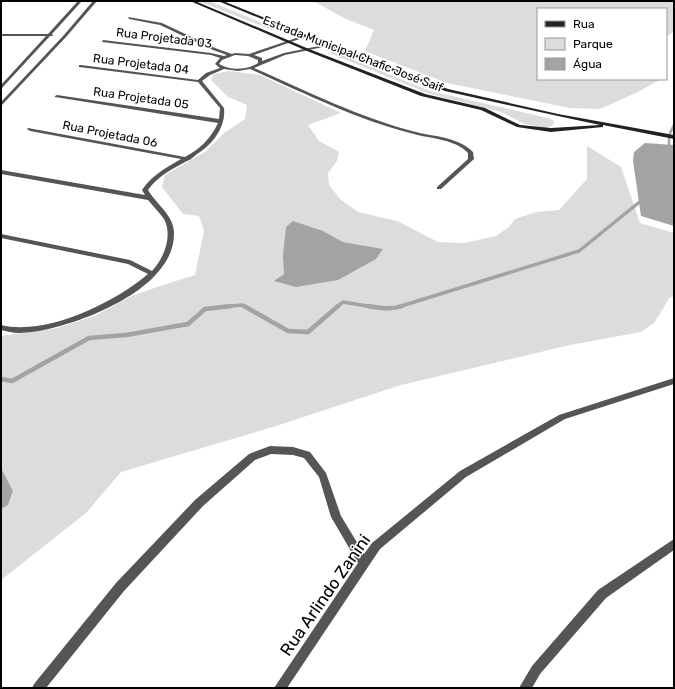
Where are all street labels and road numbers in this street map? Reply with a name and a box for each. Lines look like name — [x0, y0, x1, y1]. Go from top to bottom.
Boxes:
street label: Estrada Municipal Chafic José Saif — [261, 13, 445, 95]
street label: Rua Projetada 03 — [115, 25, 213, 51]
street label: Rua Projetada 04 — [92, 51, 190, 77]
street label: Rua Projetada 05 — [92, 84, 190, 112]
street label: Rua Projetada 06 — [61, 118, 159, 150]
street label: Rua Arlindo Zanini — [276, 531, 374, 659]

